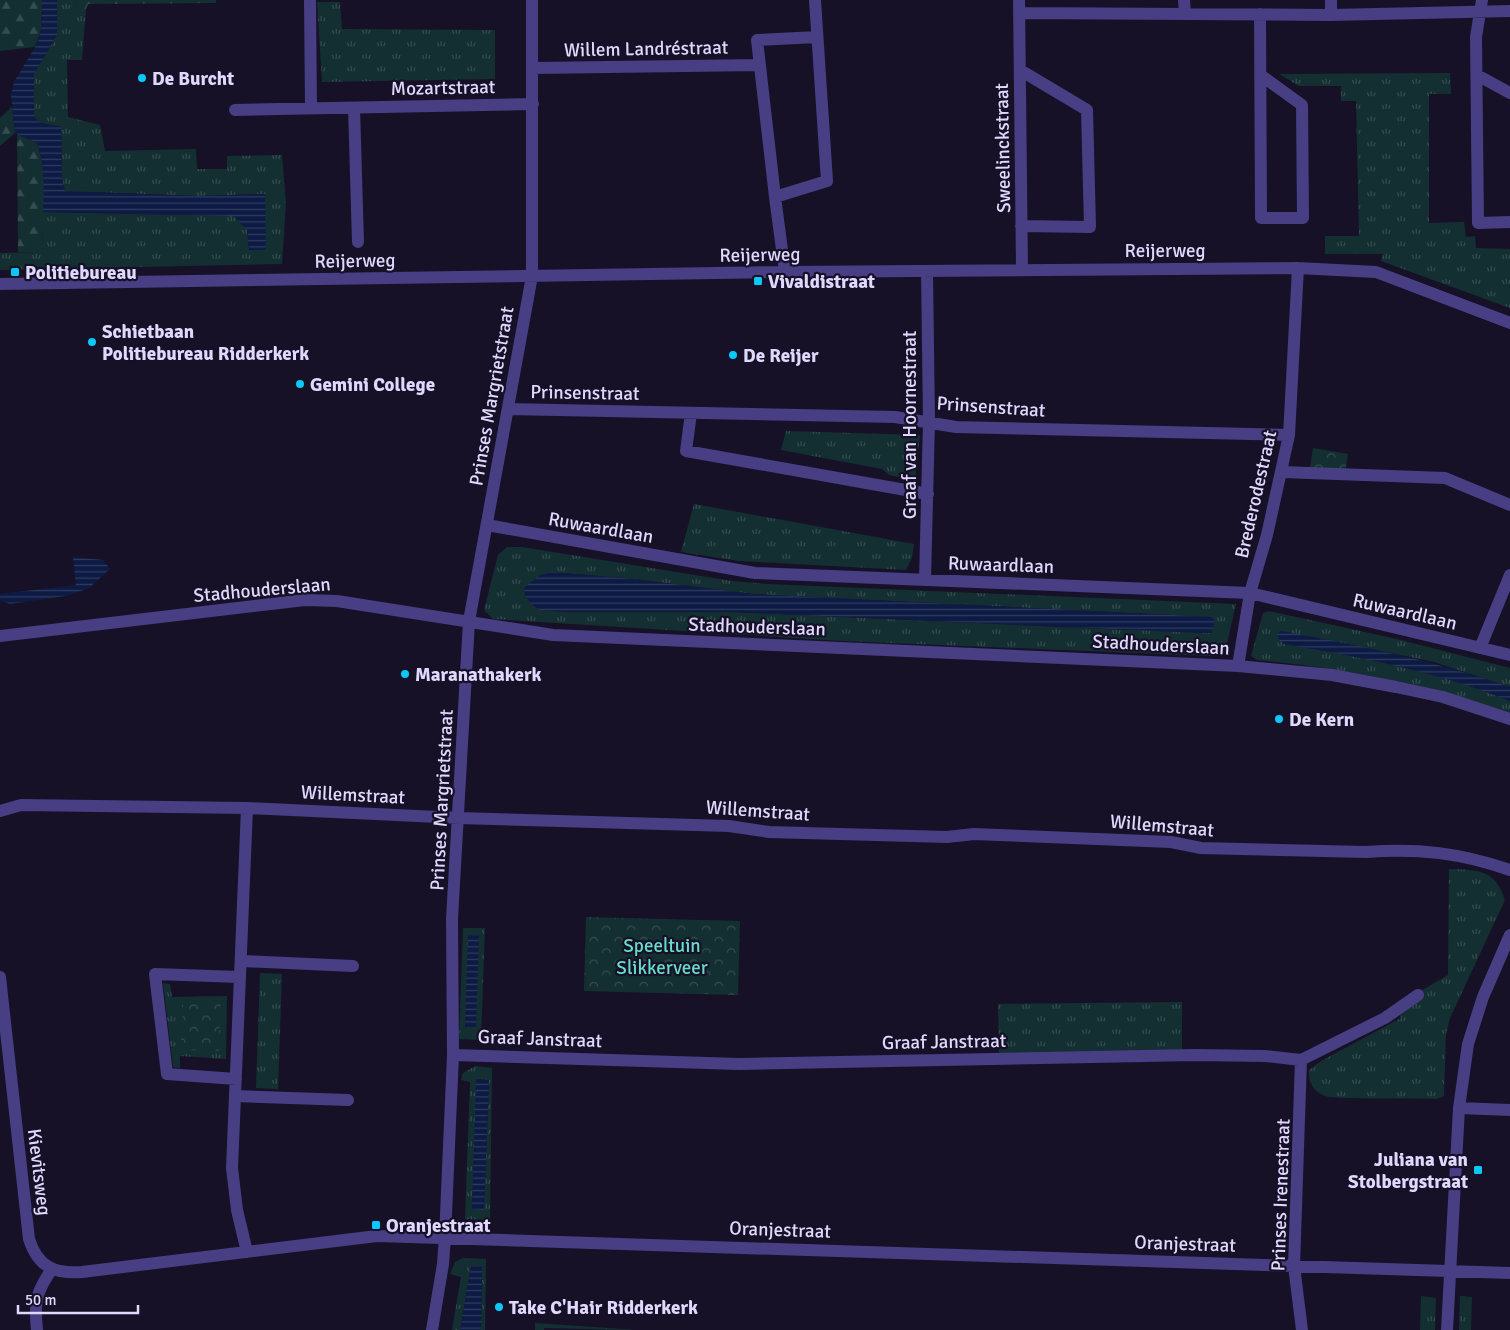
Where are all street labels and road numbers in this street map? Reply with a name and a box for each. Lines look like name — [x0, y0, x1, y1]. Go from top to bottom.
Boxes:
street label: Willem Landréstraat — [564, 36, 729, 62]
street label: Mozartstraat — [391, 75, 496, 101]
street label: Sweelinckstraat — [990, 83, 1016, 213]
street label: Reijerweg — [1124, 239, 1206, 263]
street label: Reijerweg — [719, 242, 801, 268]
street label: Reijerweg — [314, 248, 396, 274]
street label: Prinses Margrietstraat — [464, 304, 520, 488]
street label: Graaf van Hoornestraat — [898, 330, 922, 519]
street label: Prinsenstraat — [530, 380, 640, 406]
street label: Prinsenstraat — [936, 391, 1046, 423]
street label: Brederodestraat — [1230, 428, 1282, 561]
street label: Ruwaardlaan — [546, 507, 655, 549]
street label: Ruwaardlaan — [947, 551, 1055, 579]
street label: Stadhouderslaan — [193, 572, 332, 608]
street label: Ruwaardlaan — [1350, 588, 1459, 636]
street label: Stadhouderslaan — [688, 613, 826, 641]
street label: Stadhouderslaan — [1092, 629, 1230, 661]
street label: Prinses Margrietstraat — [425, 708, 459, 891]
street label: Willemstraat — [300, 780, 406, 810]
street label: Willemstraat — [705, 795, 811, 827]
street label: Willemstraat — [1109, 809, 1215, 843]
street label: Graaf Janstraat — [477, 1025, 603, 1053]
street label: Graaf Janstraat — [882, 1029, 1007, 1055]
street label: Prinses Irenestraat — [1266, 1118, 1296, 1272]
street label: Kievitsweg — [22, 1127, 56, 1217]
street label: Oranjestraat — [729, 1216, 832, 1244]
street label: Oranjestraat — [1134, 1230, 1237, 1258]

